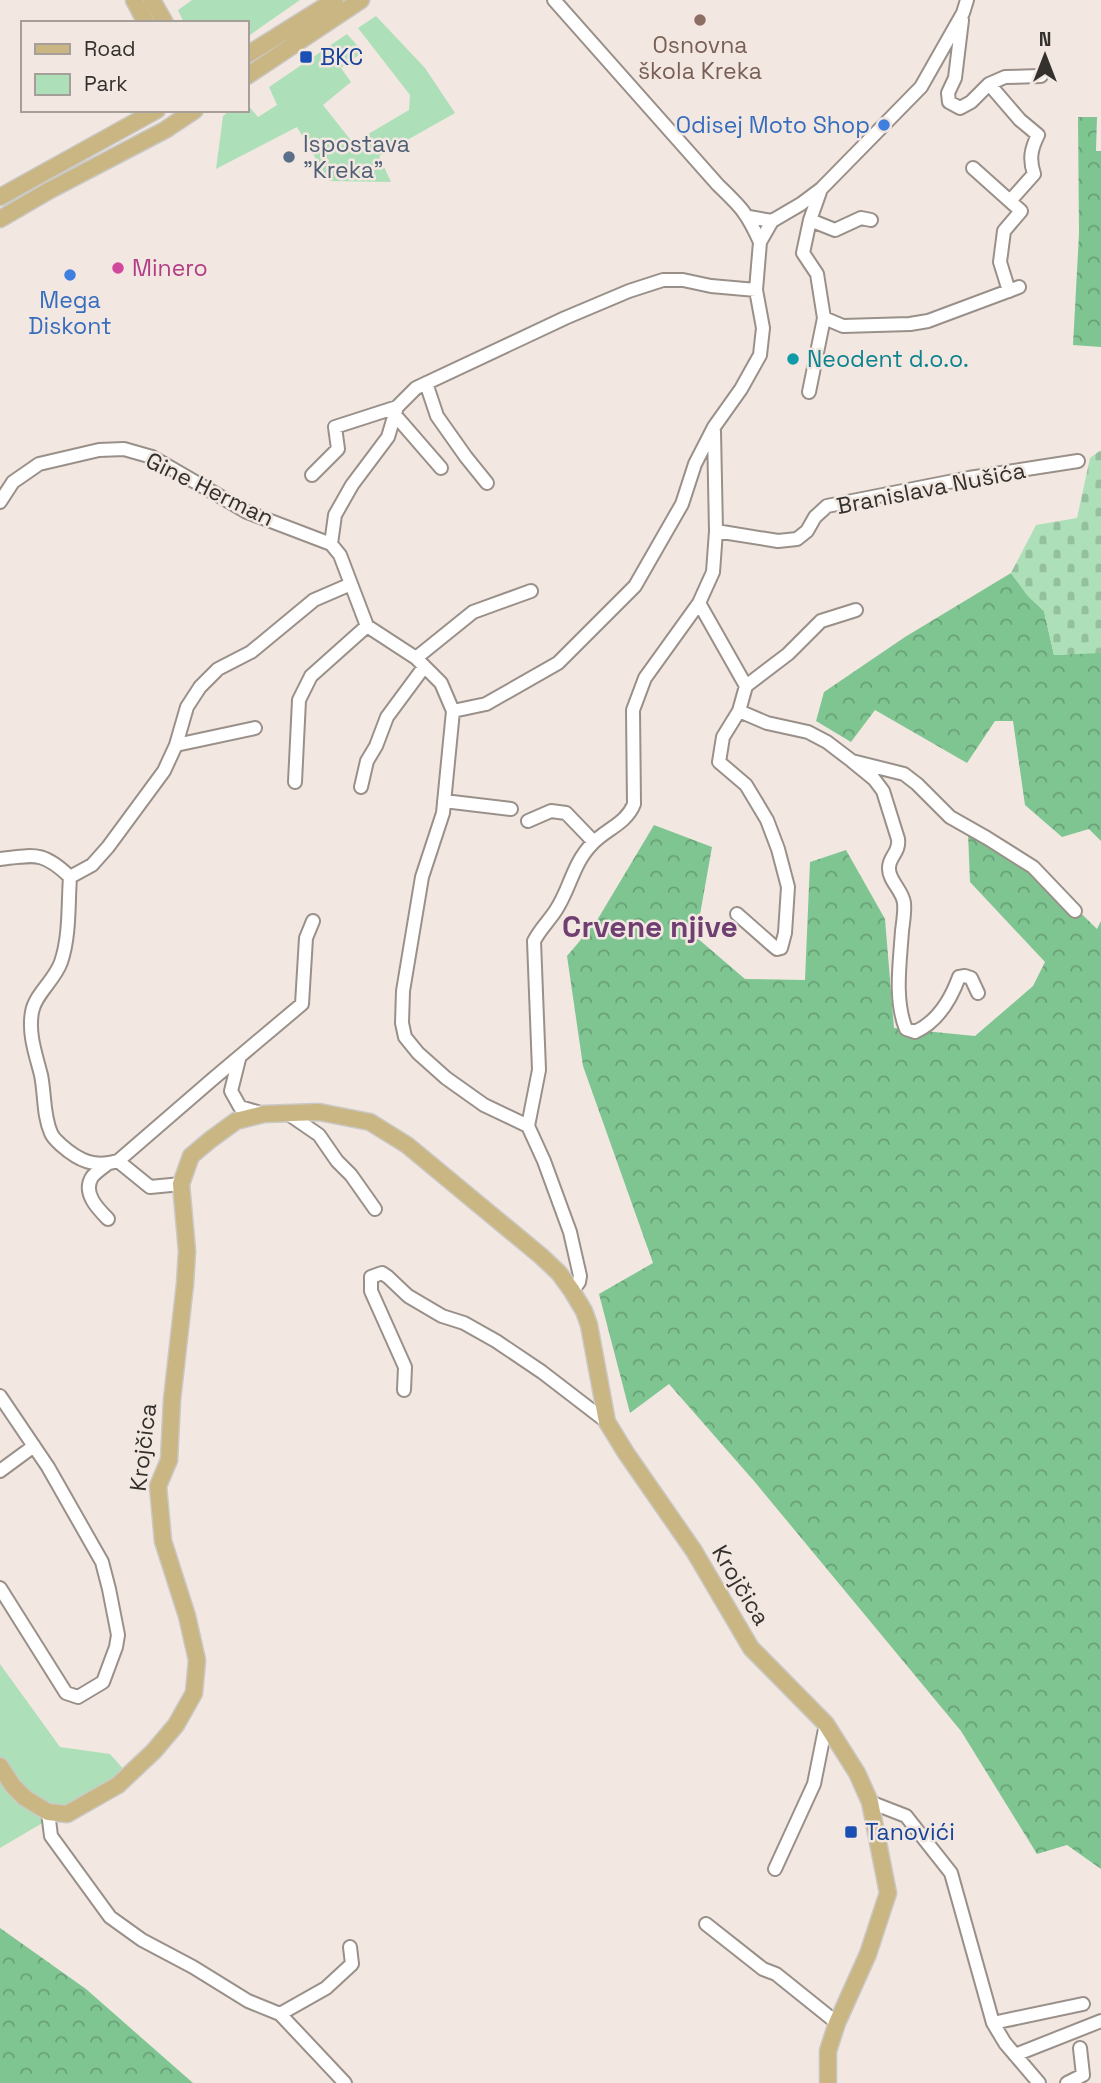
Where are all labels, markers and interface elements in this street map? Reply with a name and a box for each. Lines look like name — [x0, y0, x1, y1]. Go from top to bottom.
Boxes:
marker: Osnovna škola Kreka — [692, 12, 708, 28]
legend — [21, 21, 248, 112]
north arrow — [1010, 21, 1080, 91]
text: N — [1039, 27, 1051, 52]
place label: Osnovna škola Kreka — [638, 30, 762, 86]
text: Road — [84, 35, 136, 62]
place label: BKC — [320, 42, 363, 72]
marker: BKC — [298, 49, 314, 65]
text: Park — [84, 70, 128, 97]
place label: Odisej Moto Shop — [676, 110, 870, 140]
marker: Odisej Moto Shop — [876, 117, 892, 133]
place label: Ispostava "Kreka" — [303, 129, 410, 185]
marker: Ispostava "Kreka" — [281, 149, 297, 165]
place label: Minero — [132, 253, 208, 283]
marker: Minero — [110, 260, 126, 276]
marker: Mega Diskont — [62, 267, 78, 283]
place label: Mega Diskont — [28, 285, 112, 341]
place label: Neodent d.o.o. — [807, 344, 969, 374]
marker: Neodent d.o.o. — [785, 351, 801, 367]
street label: Gine Herman — [141, 445, 279, 533]
street label: Branislava Nušića — [834, 455, 1028, 521]
district label: Crvene njive — [562, 907, 738, 946]
street label: Krojčica — [123, 1401, 163, 1493]
street label: Krojčica — [705, 1539, 777, 1631]
place label: Tanovići — [865, 1817, 955, 1847]
marker: Tanovići — [843, 1824, 859, 1840]

